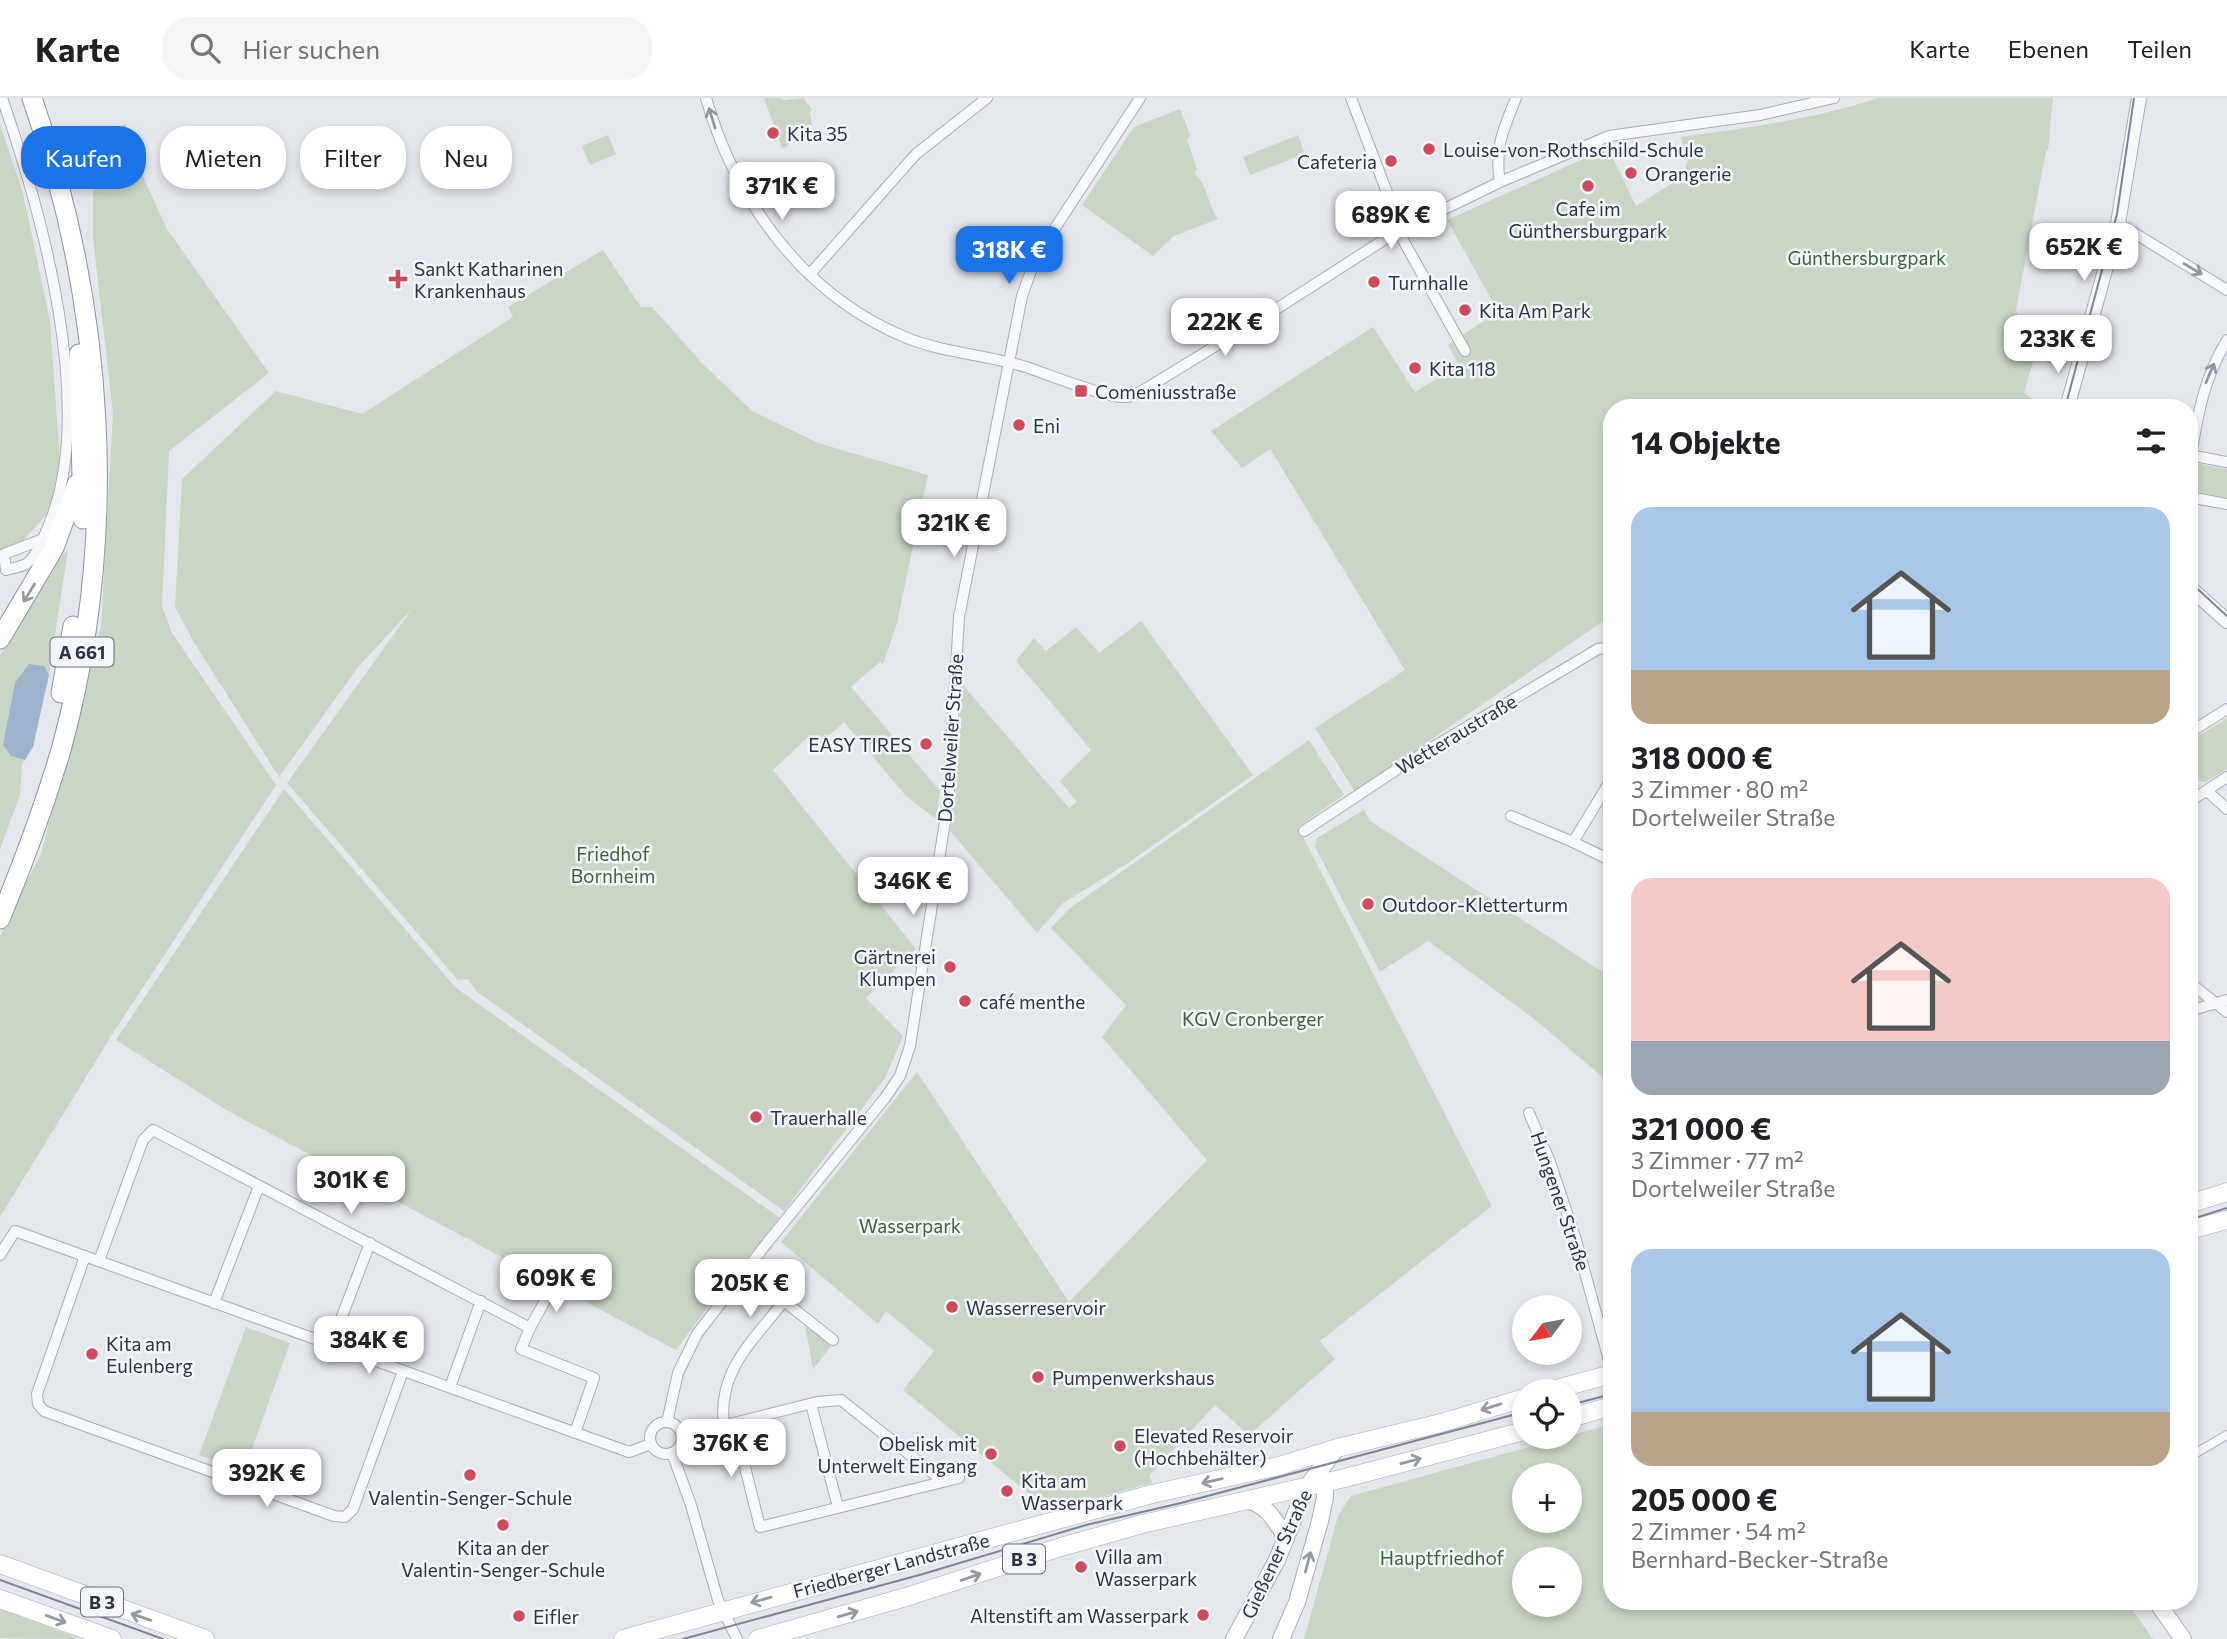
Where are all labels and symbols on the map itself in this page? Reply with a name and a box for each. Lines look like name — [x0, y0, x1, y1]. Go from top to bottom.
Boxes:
one-way arrow — [705, 107, 718, 129]
place label: Kita 35 — [787, 122, 848, 145]
marker: Kita 35 — [765, 125, 781, 141]
place label: Louise-von-Rothschild-Schule — [1443, 138, 1704, 161]
marker: Louise-von-Rothschild-Schule — [1421, 141, 1437, 157]
place label: Cafeteria — [1297, 150, 1377, 173]
marker: Cafeteria — [1383, 153, 1399, 169]
pin: 371K € — [725, 162, 839, 222]
place label: Orangerie — [1645, 162, 1731, 185]
marker: Orangerie — [1623, 165, 1639, 181]
marker: Cafe im Günthersburgpark — [1580, 178, 1596, 194]
pin: 689K € — [1334, 192, 1448, 251]
place label: Cafe im Günthersburgpark — [1509, 197, 1667, 242]
pin: 652K € — [2027, 223, 2141, 283]
pin: 318K € — [952, 226, 1066, 286]
park label: Günthersburgpark — [1788, 246, 1946, 269]
place label: Sankt Katharinen Krankenhaus — [414, 257, 563, 302]
one-way arrow — [2183, 263, 2203, 277]
marker: Sankt Katharinen Krankenhaus — [388, 269, 408, 289]
place label: Turnhalle — [1388, 271, 1468, 294]
marker: Turnhalle — [1366, 274, 1382, 290]
pin: 222K € — [1168, 299, 1282, 358]
place label: Kita Am Park — [1479, 299, 1591, 322]
marker: Kita Am Park — [1457, 302, 1473, 318]
pin: 233K € — [2001, 316, 2115, 375]
place label: Kita 118 — [1429, 357, 1496, 380]
marker: Kita 118 — [1407, 360, 1423, 376]
one-way arrow — [2205, 362, 2218, 384]
place label: Comeniusstraße — [1095, 380, 1236, 403]
marker: Comeniusstraße — [1073, 383, 1089, 399]
place label: Eni — [1033, 414, 1060, 437]
marker: Eni — [1011, 417, 1027, 433]
pin: 321K € — [897, 500, 1011, 559]
one-way arrow — [22, 582, 36, 602]
road number: A 661 — [50, 638, 114, 666]
street label: Dortelweiler Straße — [933, 653, 967, 823]
street label: Wetteraustraße — [1392, 689, 1520, 779]
place label: EASY TIRES — [808, 733, 912, 756]
marker: EASY TIRES — [918, 736, 934, 752]
park label: Friedhof Bornheim — [571, 842, 655, 887]
pin: 346K € — [856, 858, 970, 917]
place label: Outdoor-Kletterturm — [1382, 893, 1568, 916]
marker: Outdoor-Kletterturm — [1360, 896, 1376, 912]
place label: Gärtnerei Klumpen — [854, 945, 936, 990]
marker: Gärtnerei Klumpen — [942, 959, 958, 975]
place label: café menthe — [979, 990, 1085, 1013]
marker: café menthe — [957, 993, 973, 1009]
park label: KGV Cronberger — [1182, 1007, 1324, 1030]
place label: Trauerhalle — [770, 1106, 867, 1129]
marker: Trauerhalle — [748, 1109, 764, 1125]
street label: Hungener Straße — [1526, 1128, 1596, 1274]
pin: 301K € — [294, 1156, 408, 1216]
park label: Wasserpark — [859, 1214, 961, 1237]
pin: 609K € — [499, 1254, 613, 1314]
pin: 205K € — [693, 1260, 807, 1319]
north arrow — [1512, 1295, 1582, 1365]
place label: Wasserreservoir — [966, 1296, 1106, 1319]
marker: Wasserreservoir — [944, 1299, 960, 1315]
pin: 384K € — [312, 1316, 426, 1376]
place label: Kita am Eulenberg — [106, 1332, 193, 1377]
marker: Kita am Eulenberg — [84, 1346, 100, 1362]
place label: Pumpenwerkshaus — [1052, 1366, 1215, 1389]
marker: Pumpenwerkshaus — [1030, 1369, 1046, 1385]
one-way arrow — [1481, 1401, 1503, 1414]
pin: 376K € — [674, 1420, 788, 1479]
place label: Elevated Reservoir (Hochbehälter) — [1134, 1424, 1294, 1469]
place label: Obelisk mit Unterwelt Eingang — [817, 1432, 977, 1477]
marker: Elevated Reservoir (Hochbehälter) — [1112, 1438, 1128, 1454]
marker: Obelisk mit Unterwelt Eingang — [983, 1446, 999, 1462]
pin: 392K € — [210, 1450, 324, 1509]
one-way arrow — [1399, 1454, 1422, 1467]
marker: Valentin-Senger-Schule — [462, 1467, 478, 1483]
place label: Kita am Wasserpark — [1021, 1469, 1123, 1514]
one-way arrow — [1201, 1474, 1224, 1488]
marker: Kita am Wasserpark — [999, 1483, 1015, 1499]
place label: Valentin-Senger-Schule — [368, 1486, 572, 1509]
street label: Gießener Straße — [1236, 1486, 1316, 1622]
marker: Kita an der Valentin-Senger-Schule — [495, 1517, 511, 1533]
street label: Friedberger Landstraße — [790, 1528, 992, 1602]
place label: Kita an der Valentin-Senger-Schule — [401, 1536, 605, 1581]
road number: B 3 — [1003, 1544, 1045, 1574]
place label: Villa am Wasserpark — [1095, 1545, 1197, 1590]
park label: Hauptfriedhof — [1380, 1546, 1505, 1569]
one-way arrow — [1302, 1551, 1315, 1574]
marker: Villa am Wasserpark — [1073, 1559, 1089, 1575]
one-way arrow — [960, 1570, 982, 1582]
road number: B 3 — [81, 1588, 123, 1616]
one-way arrow — [750, 1594, 772, 1607]
place label: Altenstift am Wasserpark — [970, 1604, 1189, 1627]
place label: Eifler — [533, 1605, 580, 1628]
one-way arrow — [836, 1606, 858, 1619]
marker: Altenstift am Wasserpark — [1195, 1607, 1211, 1623]
marker: Eifler — [511, 1608, 527, 1624]
one-way arrow — [130, 1610, 152, 1622]
one-way arrow — [45, 1614, 67, 1626]

